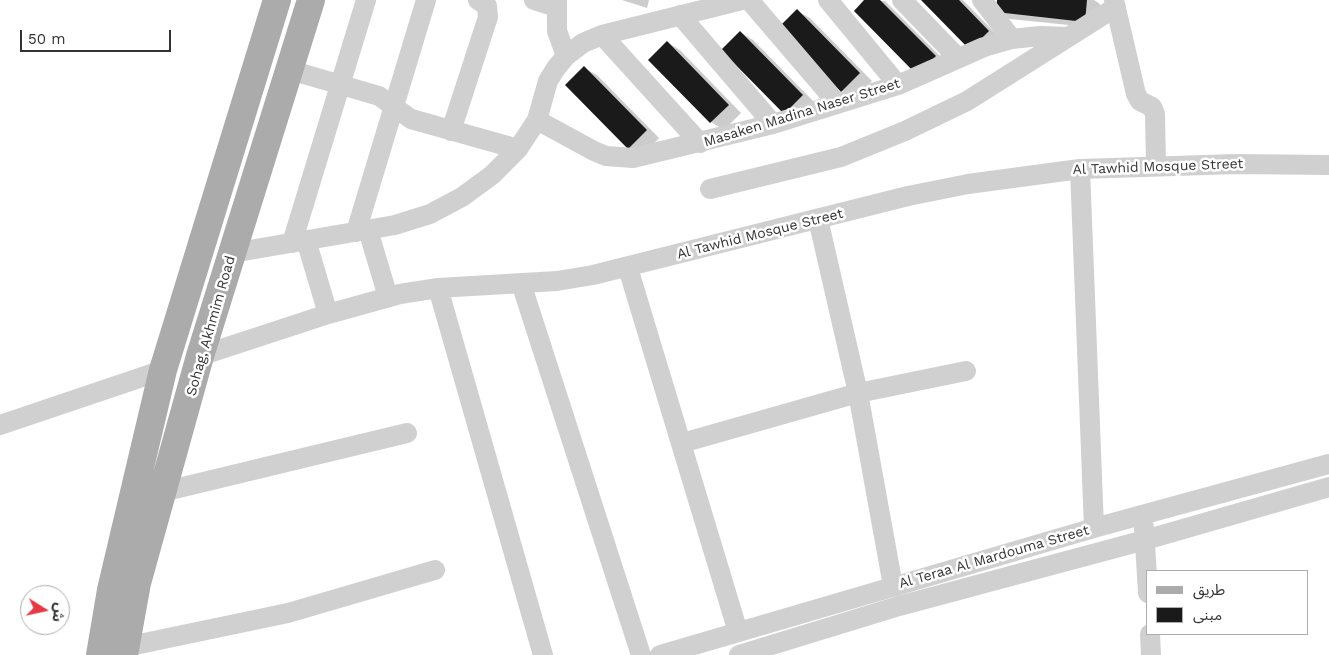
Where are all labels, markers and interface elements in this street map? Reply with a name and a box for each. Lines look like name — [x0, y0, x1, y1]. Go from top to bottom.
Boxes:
scale bar — [22, 20, 174, 52]
text: 50 m — [28, 30, 65, 48]
street label: Masaken Madina Naser Street — [702, 75, 902, 151]
street label: Al Tawhid Mosque Street — [1072, 156, 1244, 178]
street label: Al Tawhid Mosque Street — [675, 205, 845, 263]
street label: Sohag, Akhmim Road — [183, 254, 239, 398]
street label: Al Teraa Al Mardouma Street — [897, 522, 1091, 592]
legend — [1146, 570, 1309, 635]
text: طريق — [1193, 581, 1225, 599]
north arrow — [20, 585, 70, 635]
text: ش — [49, 602, 68, 623]
text: مبنى — [1193, 606, 1222, 624]

